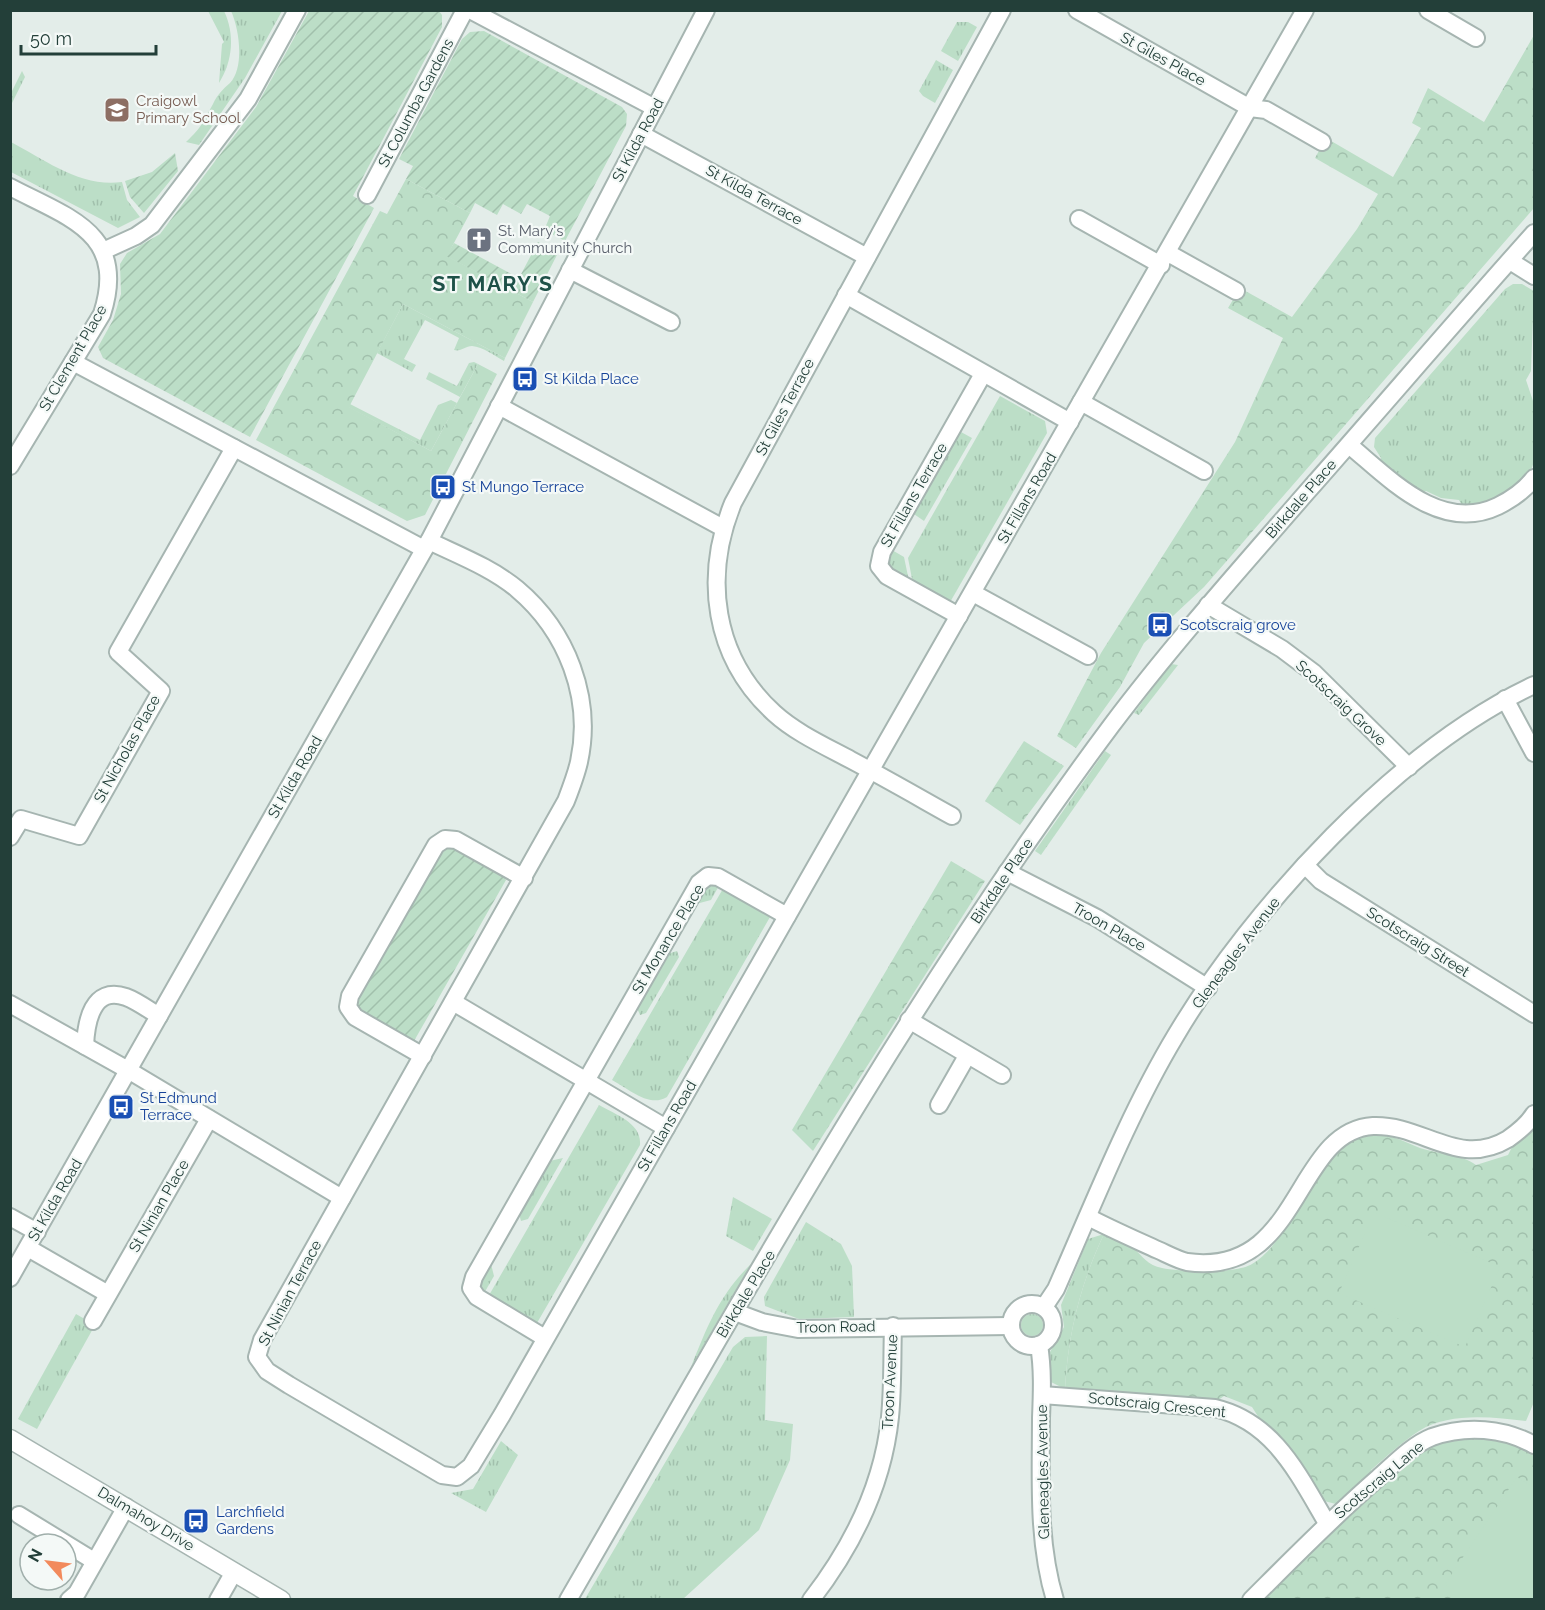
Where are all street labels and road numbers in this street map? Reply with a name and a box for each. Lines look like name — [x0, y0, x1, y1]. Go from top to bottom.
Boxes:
street label: St Giles Place — [1117, 28, 1209, 90]
street label: St Columba Gardens — [374, 36, 458, 170]
street label: St Kilda Road — [608, 95, 668, 185]
street label: St Kilda Terrace — [703, 161, 806, 229]
street label: St Clement Place — [35, 302, 111, 414]
street label: St Giles Terrace — [752, 355, 818, 459]
street label: St Fillans Terrace — [877, 439, 951, 550]
street label: St Fillans Road — [994, 449, 1060, 547]
street label: Birkdale Place — [1262, 456, 1340, 542]
street label: Scotscraig Grove — [1292, 656, 1390, 750]
street label: St Nicholas Place — [90, 692, 164, 806]
street label: St Kilda Road — [264, 733, 326, 821]
street label: Birkdale Place — [967, 835, 1037, 927]
street label: St Monance Place — [628, 881, 708, 997]
street label: Gleneagles Avenue — [1188, 894, 1284, 1012]
street label: Troon Place — [1069, 899, 1149, 955]
street label: Scotscraig Street — [1363, 903, 1473, 981]
street label: St Fillans Road — [634, 1077, 700, 1175]
street label: St Kilda Road — [24, 1156, 86, 1244]
street label: St Ninian Place — [125, 1156, 193, 1256]
street label: St Ninian Terrace — [255, 1237, 325, 1349]
street label: Birkdale Place — [713, 1247, 779, 1341]
street label: Troon Road — [796, 1317, 876, 1337]
street label: Troon Avenue — [879, 1334, 901, 1430]
street label: Scotscraig Crescent — [1087, 1389, 1227, 1421]
street label: Gleneagles Avenue — [1033, 1404, 1053, 1540]
street label: Scotscraig Lane — [1331, 1437, 1427, 1523]
street label: Dalmahoy Drive — [94, 1483, 198, 1555]

